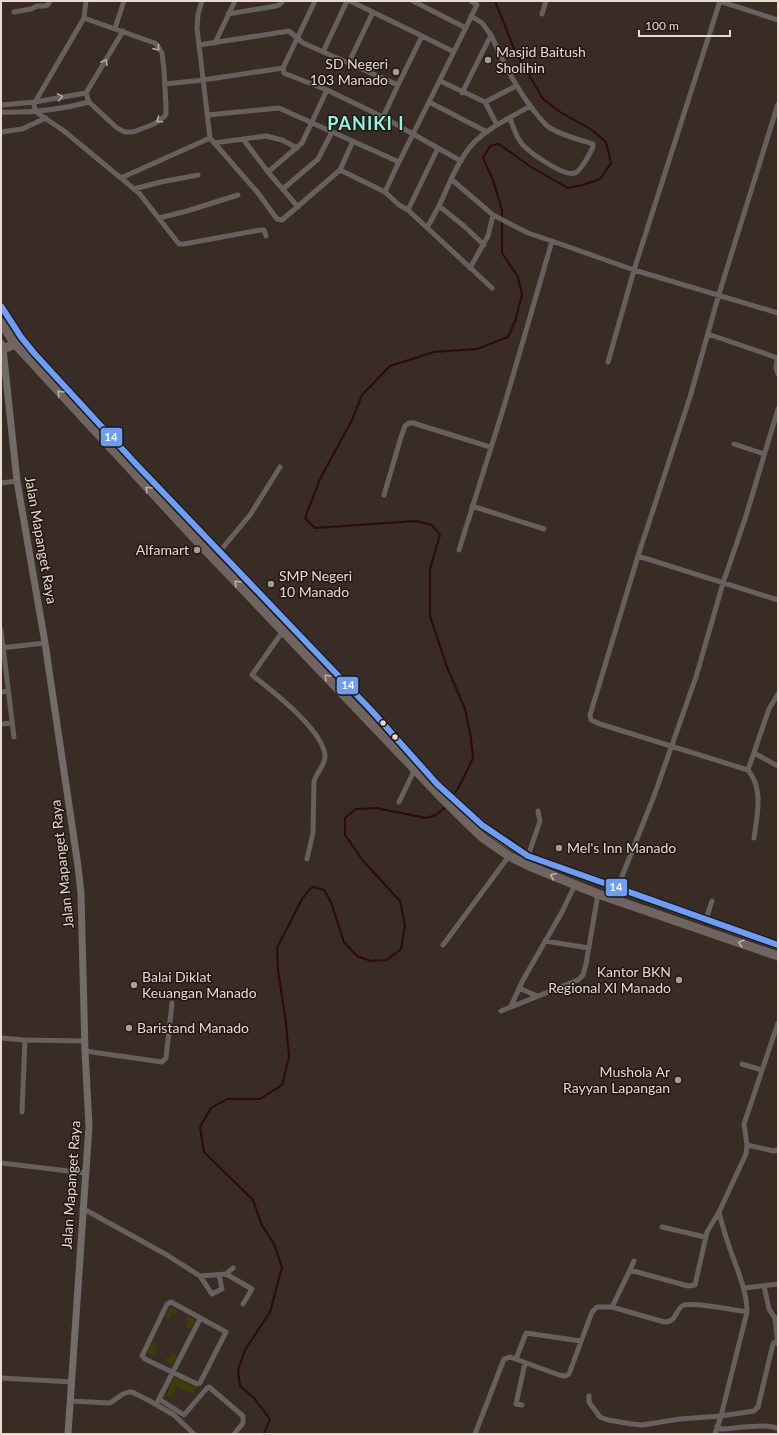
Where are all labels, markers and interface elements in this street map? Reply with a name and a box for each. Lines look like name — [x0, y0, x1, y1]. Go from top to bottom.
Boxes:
scale bar — [639, 12, 730, 38]
text: 100 m — [645, 18, 679, 33]
one-way arrow — [152, 43, 159, 50]
place label: Masjid Baitush Sholihin — [496, 43, 586, 76]
place label: SD Negeri 103 Manado — [310, 55, 388, 88]
marker: Masjid Baitush Sholihin — [483, 55, 493, 65]
one-way arrow — [100, 59, 107, 66]
marker: SD Negeri 103 Manado — [391, 67, 401, 77]
one-way arrow — [57, 93, 63, 101]
district label: PANIKI I — [327, 112, 405, 134]
one-way arrow — [156, 115, 163, 123]
one-way arrow — [57, 390, 65, 398]
line badge: 14 — [100, 427, 123, 447]
text: 14 — [105, 430, 118, 443]
street label: Jalan Mapanget Raya — [22, 475, 61, 605]
one-way arrow — [146, 486, 153, 493]
place label: Alfamart — [136, 541, 189, 558]
marker: Alfamart — [192, 545, 202, 555]
place label: SMP Negeri 10 Manado — [279, 567, 352, 600]
marker: SMP Negeri 10 Manado — [266, 579, 276, 589]
one-way arrow — [235, 580, 242, 588]
one-way arrow — [324, 674, 332, 682]
line badge: 14 — [336, 676, 359, 695]
text: 14 — [342, 678, 355, 691]
unlabelled marker — [378, 718, 388, 728]
unlabelled marker — [390, 732, 400, 742]
street label: Jalan Mapanget Raya — [46, 799, 77, 929]
place label: Mel's Inn Manado — [567, 839, 676, 856]
marker: Mel's Inn Manado — [554, 843, 564, 853]
one-way arrow — [549, 873, 557, 881]
line badge: 14 — [605, 878, 628, 897]
text: 14 — [610, 880, 623, 893]
one-way arrow — [738, 939, 745, 948]
place label: Kantor BKN Regional XI Manado — [548, 963, 671, 996]
place label: Balai Diklat Keuangan Manado — [142, 968, 257, 1001]
marker: Kantor BKN Regional XI Manado — [674, 975, 684, 985]
marker: Balai Diklat Keuangan Manado — [129, 980, 139, 990]
place label: Baristand Manado — [137, 1019, 249, 1036]
marker: Baristand Manado — [124, 1023, 134, 1033]
place label: Mushola Ar Rayyan Lapangan — [563, 1063, 670, 1096]
marker: Mushola Ar Rayyan Lapangan — [673, 1075, 683, 1085]
street label: Jalan Mapanget Raya — [58, 1120, 83, 1250]

